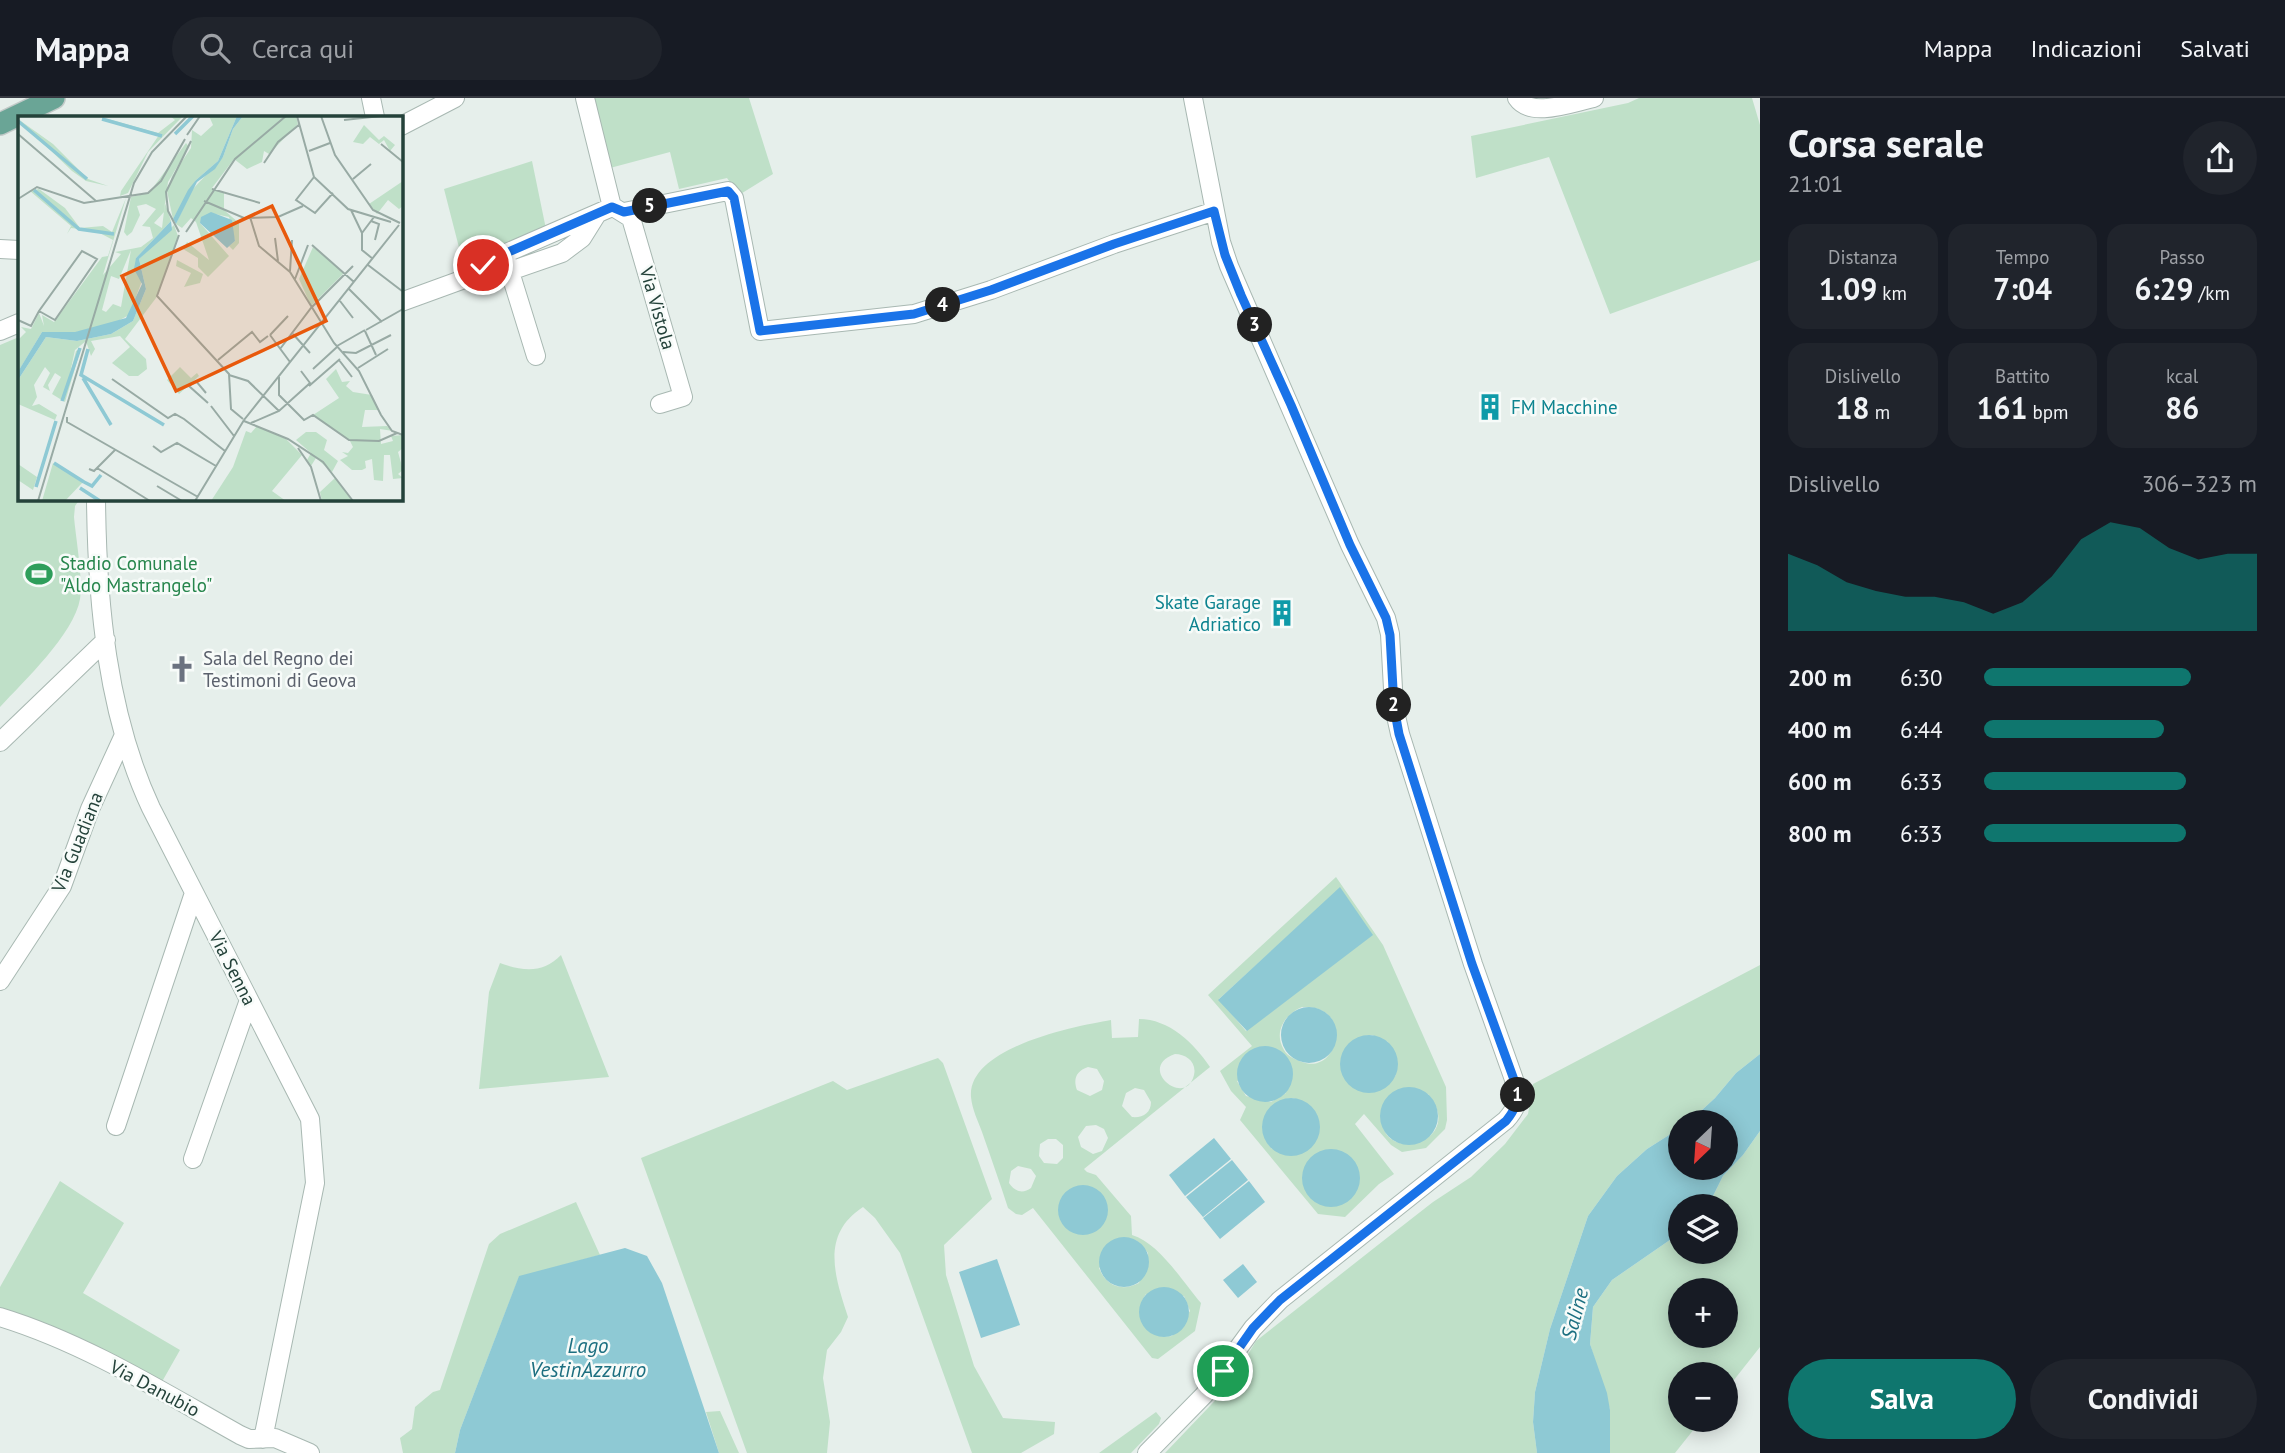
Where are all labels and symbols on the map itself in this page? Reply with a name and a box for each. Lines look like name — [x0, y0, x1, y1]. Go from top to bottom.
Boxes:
inset map — [18, 116, 402, 500]
pin: 5 — [632, 188, 668, 224]
pin — [453, 235, 513, 295]
street label: Via Vistola — [634, 263, 681, 352]
pin: 4 — [926, 288, 960, 322]
pin: 3 — [1238, 308, 1272, 342]
building icon: FM Macchine — [1475, 392, 1505, 422]
place label: FM Macchine — [1511, 395, 1618, 419]
place label: Stadio Comunale "Aldo Mastrangelo" — [60, 551, 212, 597]
sports icon: Stadio Comunale "Aldo Mastrangelo" — [24, 559, 54, 589]
place label: Skate Garage Adriatico — [1155, 590, 1261, 636]
building icon: Skate Garage Adriatico — [1267, 598, 1297, 628]
place label: Sala del Regno dei Testimoni di Geova — [203, 646, 356, 692]
church icon: Sala del Regno dei Testimoni di Geova — [167, 654, 197, 684]
pin: 2 — [1376, 688, 1412, 722]
street label: Via Guadiana — [46, 788, 108, 897]
street label: Via Senna — [204, 926, 262, 1009]
pin: 1 — [1500, 1077, 1536, 1112]
north arrow — [1668, 1110, 1738, 1180]
water label: Saline — [1555, 1285, 1594, 1343]
water label: Lago VestinAzzurro — [530, 1332, 646, 1383]
pin — [1193, 1341, 1253, 1401]
street label: Via Danubio — [105, 1354, 204, 1422]

